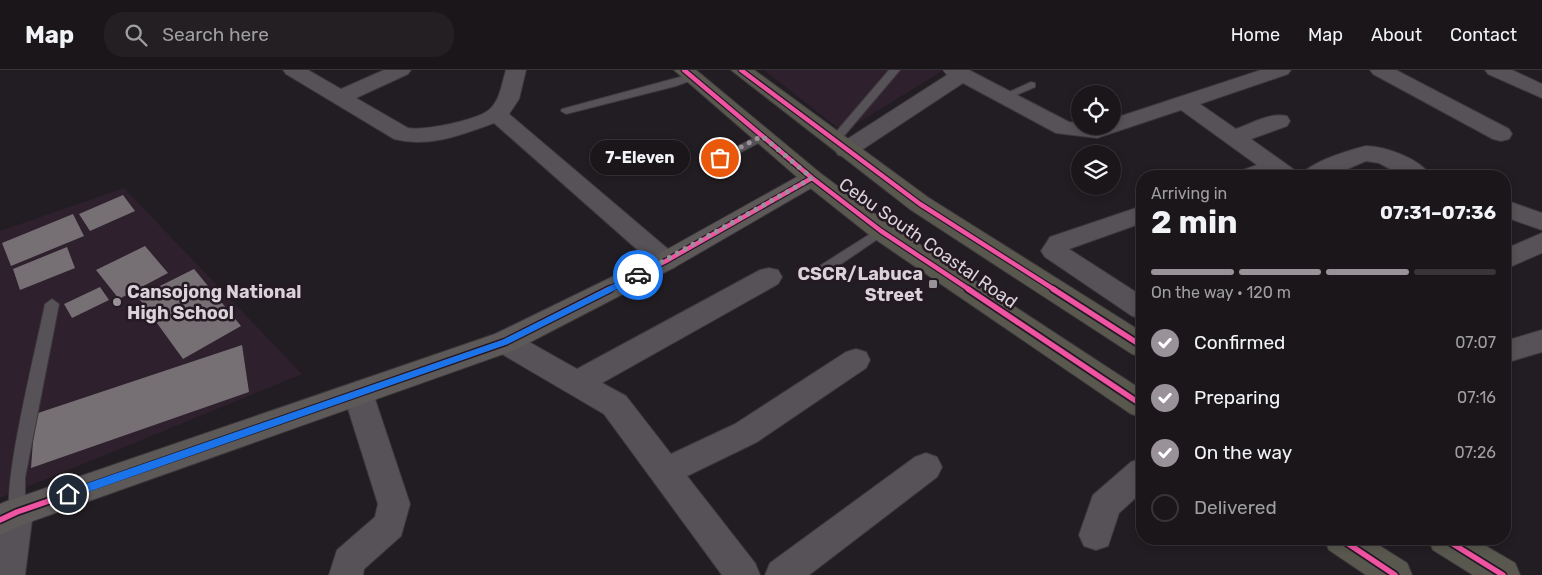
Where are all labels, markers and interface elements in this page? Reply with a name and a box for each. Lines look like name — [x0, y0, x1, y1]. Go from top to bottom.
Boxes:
search box — [104, 12, 454, 57]
text: Map — [25, 21, 74, 49]
icon: search — [122, 21, 150, 49]
text: Search here — [162, 23, 269, 46]
text: Home — [1231, 24, 1280, 46]
text: Map — [1308, 24, 1343, 46]
text: About — [1371, 24, 1422, 46]
text: Contact — [1450, 24, 1517, 46]
map controls — [1071, 85, 1121, 195]
button: locate — [1071, 85, 1121, 135]
pin — [699, 137, 741, 179]
callout: 7-Eleven — [590, 140, 690, 176]
icon: bag — [706, 144, 734, 172]
button: layers — [1071, 145, 1121, 195]
text: 7-Eleven — [605, 148, 675, 167]
street label: Cebu South Coastal Road — [835, 173, 1021, 313]
text: Arriving in — [1151, 184, 1227, 203]
text: 07:31–07:36 — [1380, 201, 1496, 224]
text: 2 min — [1151, 203, 1238, 241]
courier — [613, 250, 663, 300]
icon: car — [624, 261, 652, 289]
place label: CSCR/Labuca Street — [797, 263, 923, 306]
marker: CSCR/Labuca Street — [927, 278, 939, 290]
place label: Cansojong National High School — [127, 281, 301, 324]
text: On the way · 120 m — [1151, 283, 1291, 302]
marker: Cansojong National High School — [111, 296, 123, 308]
icon: check — [1151, 329, 1179, 357]
text: Confirmed — [1194, 331, 1285, 354]
text: 07:07 — [1455, 333, 1496, 352]
icon: check — [1151, 384, 1179, 412]
text: Preparing — [1194, 386, 1280, 409]
text: 07:16 — [1457, 388, 1496, 407]
icon: check — [1151, 439, 1179, 467]
text: On the way — [1194, 441, 1292, 464]
text: 07:26 — [1454, 443, 1496, 462]
pin — [47, 473, 89, 515]
icon: home — [54, 480, 82, 508]
text: Delivered — [1194, 496, 1277, 519]

